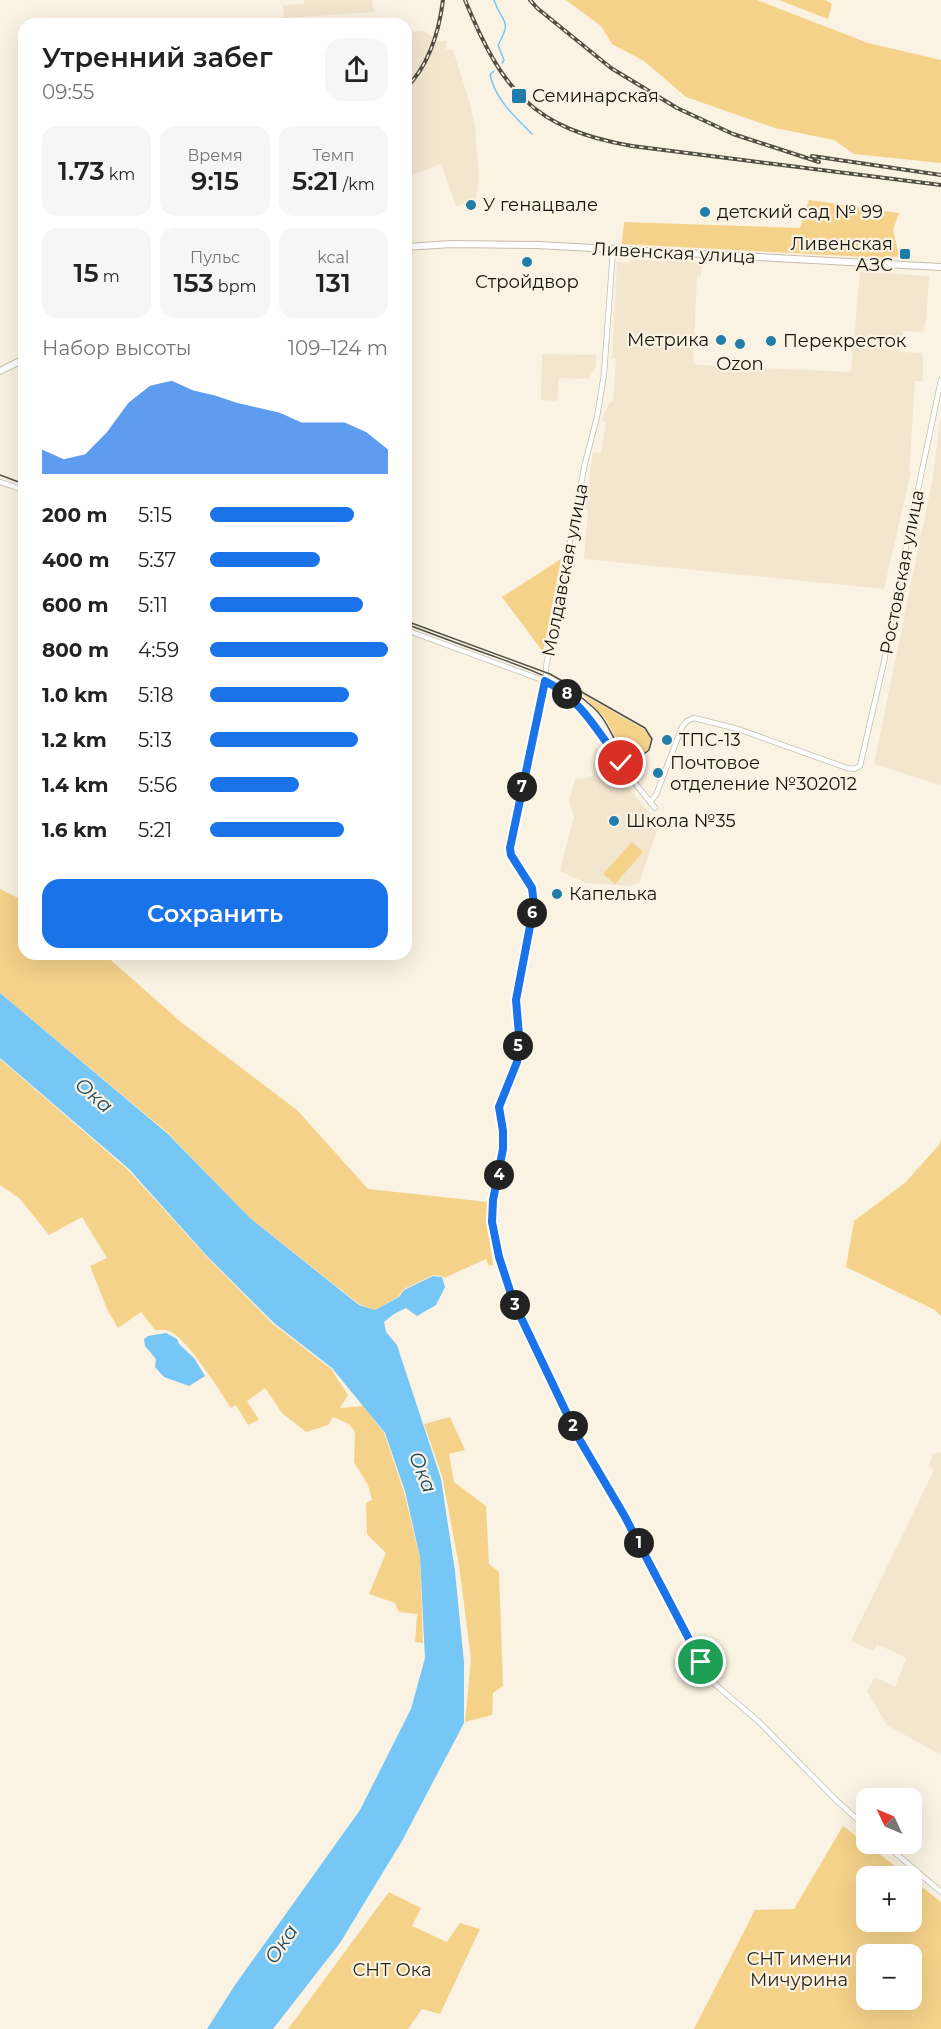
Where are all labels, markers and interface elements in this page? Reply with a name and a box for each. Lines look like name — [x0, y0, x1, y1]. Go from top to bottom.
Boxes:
button: share — [325, 38, 388, 101]
text: Утренний забег — [42, 41, 273, 74]
text: 09:55 — [42, 80, 94, 104]
place label: Семинарская — [532, 85, 659, 107]
marker: Семинарская — [510, 87, 528, 105]
text: Время — [187, 146, 243, 165]
text: Темп — [312, 146, 354, 165]
text: 1.73 — [58, 155, 105, 187]
text: km — [105, 165, 135, 184]
text: 9:15 — [191, 165, 239, 197]
text: 5:21 — [292, 165, 339, 197]
text: /km — [339, 175, 375, 194]
place label: У генацвале — [483, 194, 598, 216]
marker: У генацвале — [464, 198, 478, 212]
place label: детский сад № 99 — [717, 201, 883, 223]
marker: детский сад № 99 — [698, 205, 712, 219]
place label: Ливенская АЗС — [790, 233, 893, 276]
street label: Ливенская улица — [592, 238, 756, 268]
marker: Ливенская АЗС — [898, 247, 912, 261]
text: Пульс — [190, 248, 240, 267]
text: kcal — [317, 248, 349, 267]
marker: Стройдвор — [520, 255, 534, 269]
text: 15 — [74, 257, 99, 289]
text: m — [99, 267, 120, 286]
text: 153 — [174, 267, 214, 299]
text: 131 — [316, 267, 351, 299]
place label: Стройдвор — [475, 271, 579, 293]
text: bpm — [214, 277, 256, 296]
place label: Метрика — [627, 329, 709, 351]
place label: Перекресток — [783, 330, 907, 352]
marker: Метрика — [714, 333, 728, 347]
marker: Перекресток — [764, 334, 778, 348]
text: Набор высоты — [42, 336, 191, 360]
text: 109–124 m — [288, 336, 388, 360]
marker: Ozon — [733, 337, 747, 351]
place label: Ozon — [716, 353, 764, 375]
street label: Молдавская улица — [537, 482, 593, 658]
street label: Ростовская улица — [875, 488, 929, 656]
text: 200 m — [42, 503, 108, 527]
text: 5:15 — [138, 503, 172, 527]
text: 400 m — [42, 548, 110, 572]
text: 5:37 — [138, 548, 176, 572]
text: 600 m — [42, 593, 109, 617]
text: 5:11 — [138, 593, 168, 617]
text: 800 m — [42, 638, 109, 662]
text: 4:59 — [138, 638, 179, 662]
pin: 8 — [552, 679, 582, 709]
text: 1.0 km — [42, 683, 108, 707]
text: 5:18 — [138, 683, 174, 707]
text: 8 — [562, 684, 572, 703]
text: 1.2 km — [42, 728, 107, 752]
text: 5:13 — [138, 728, 172, 752]
place label: ТПС-13 — [679, 729, 741, 751]
marker: ТПС-13 — [660, 733, 674, 747]
pin — [595, 737, 646, 788]
icon: check — [604, 746, 637, 779]
place label: Почтовое отделение №302012 — [670, 752, 857, 795]
marker: Почтовое отделение №302012 — [651, 766, 665, 780]
pin: 7 — [507, 772, 537, 802]
text: 1.4 km — [42, 773, 109, 797]
text: 5:56 — [138, 773, 177, 797]
text: 7 — [517, 777, 527, 796]
place label: Школа №35 — [626, 810, 736, 832]
marker: Школа №35 — [607, 814, 621, 828]
text: 1.6 km — [42, 818, 107, 842]
text: 5:21 — [138, 818, 172, 842]
button: Сохранить — [42, 879, 388, 948]
place label: Капелька — [569, 883, 657, 905]
marker: Капелька — [550, 887, 564, 901]
pin: 6 — [517, 898, 547, 928]
text: 6 — [527, 903, 537, 922]
pin: 5 — [503, 1031, 533, 1061]
text: 5 — [513, 1036, 523, 1055]
water label: Ока — [70, 1072, 118, 1118]
pin: 4 — [484, 1160, 514, 1190]
text: 4 — [493, 1165, 505, 1184]
pin: 3 — [500, 1290, 530, 1320]
text: 3 — [510, 1295, 520, 1314]
pin: 2 — [558, 1411, 588, 1441]
text: 2 — [568, 1416, 578, 1435]
water label: Ока — [404, 1448, 442, 1496]
pin: 1 — [624, 1528, 654, 1558]
text: 1 — [636, 1533, 642, 1552]
pin — [675, 1636, 726, 1687]
icon: arrive — [684, 1645, 717, 1678]
north arrow — [856, 1788, 922, 1854]
map controls — [856, 1788, 922, 2010]
button: + — [856, 1866, 922, 1932]
water label: Ока — [259, 1920, 303, 1968]
button: − — [856, 1944, 922, 2010]
park label: СНТ имени Мичурина — [746, 1948, 852, 1991]
park label: СНТ Ока — [352, 1959, 432, 1981]

